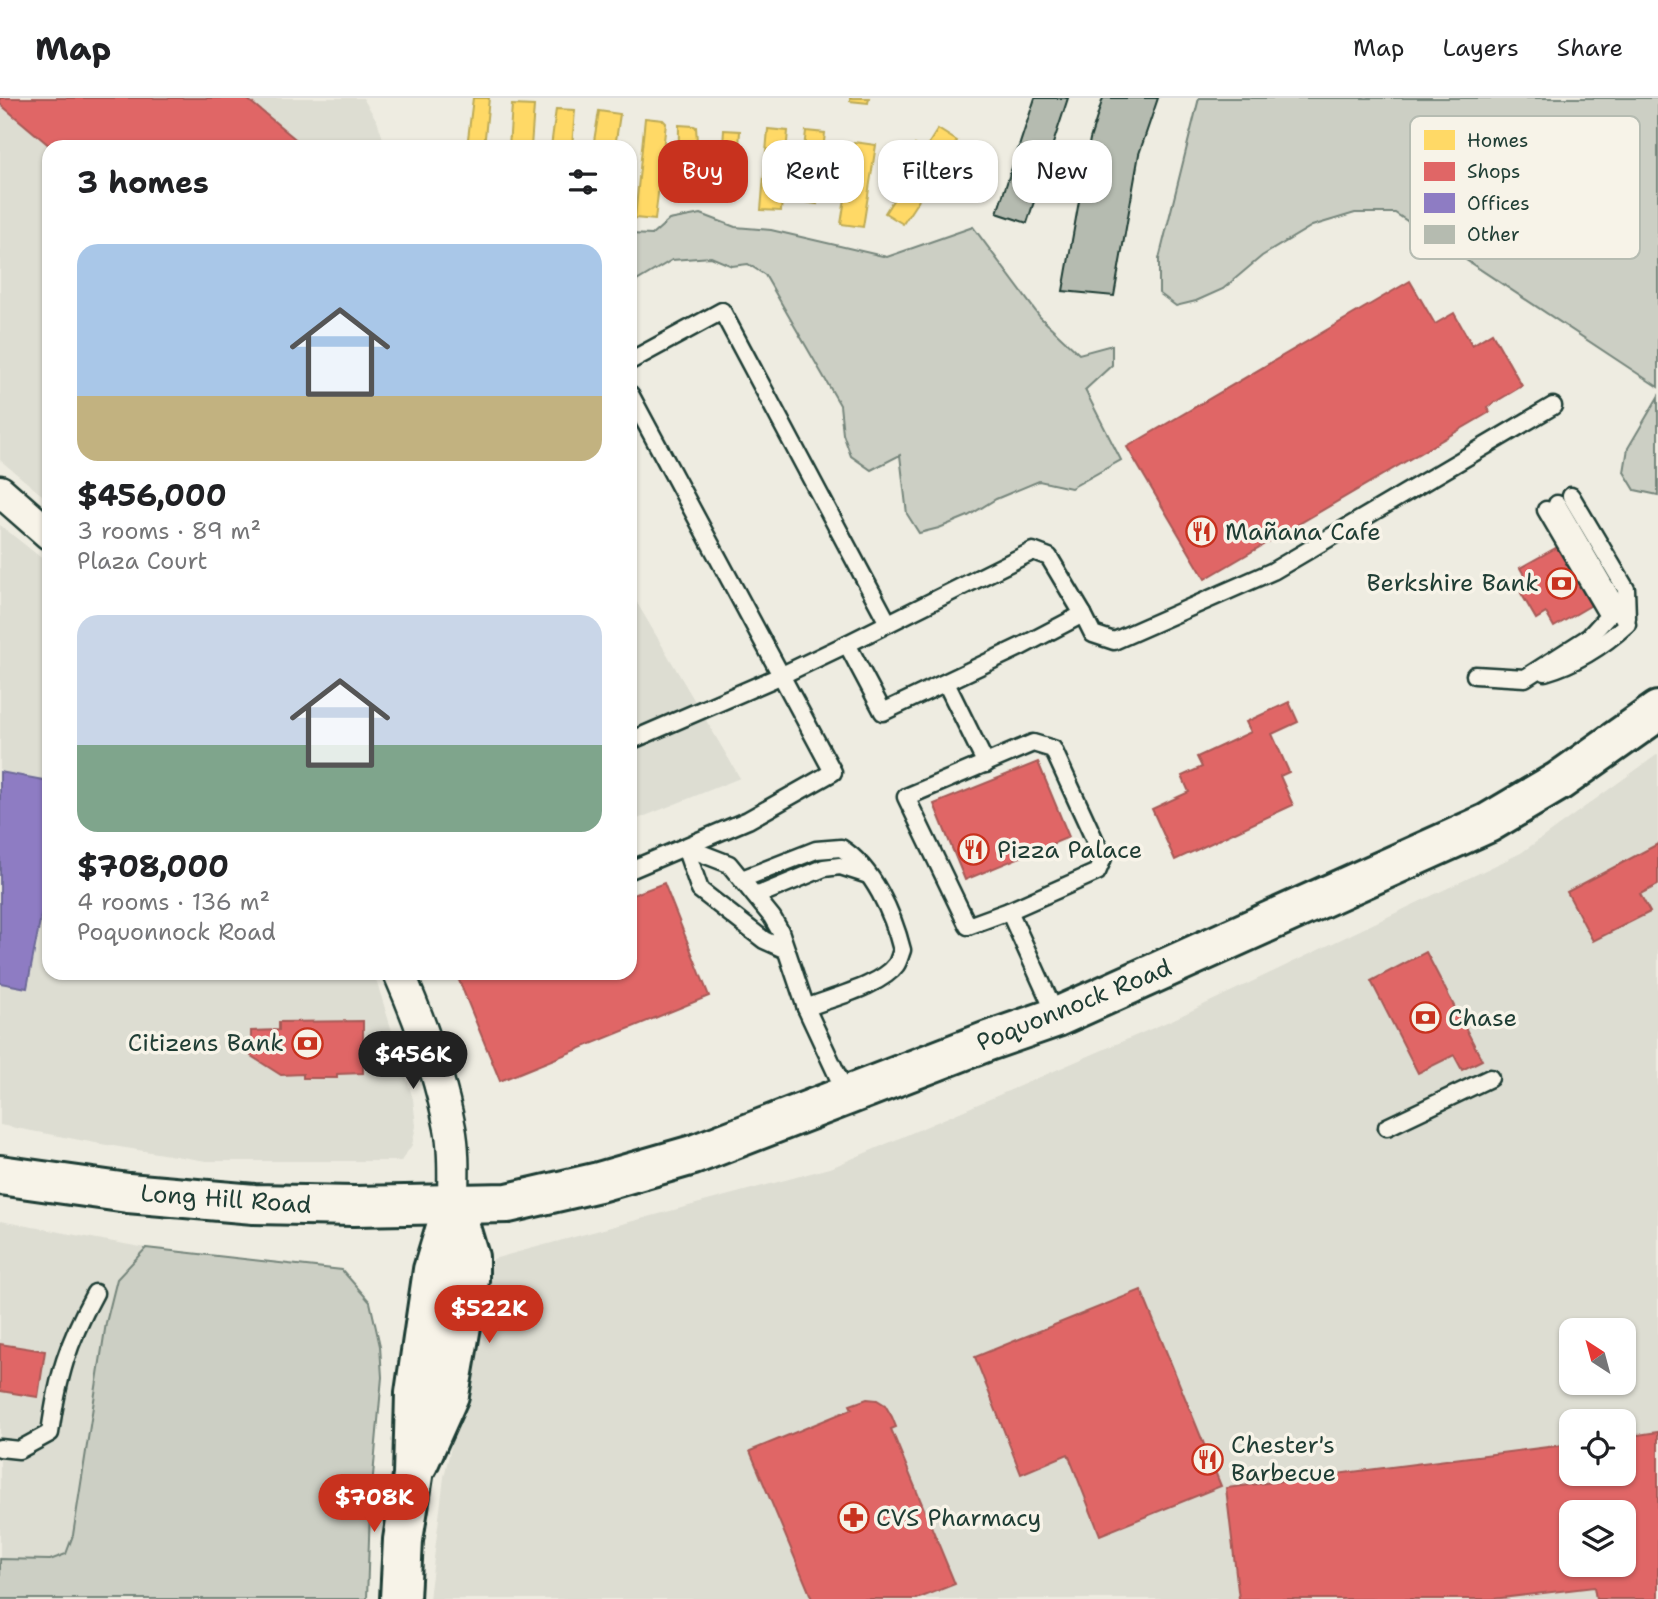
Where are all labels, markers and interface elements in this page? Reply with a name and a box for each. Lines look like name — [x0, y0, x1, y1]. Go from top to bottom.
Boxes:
text: Map — [35, 26, 111, 71]
text: Map — [1353, 32, 1404, 64]
text: Layers — [1442, 32, 1519, 64]
text: Share — [1557, 32, 1623, 64]
legend — [1410, 116, 1640, 259]
text: Homes — [1467, 128, 1528, 153]
chip: Buy — [658, 140, 748, 203]
chip: Rent — [762, 140, 864, 203]
chip: Filters — [878, 140, 998, 203]
chip: New — [1012, 140, 1112, 203]
text: Shops — [1467, 159, 1521, 184]
text: 3 homes — [77, 162, 209, 203]
icon: filters — [564, 163, 602, 201]
text: Offices — [1467, 191, 1530, 216]
text: Other — [1467, 222, 1520, 247]
icon: home — [277, 289, 403, 415]
text: $456,000 — [77, 475, 227, 516]
restaurant icon: Mañana Cafe — [1185, 515, 1219, 549]
text: 3 rooms · 89 m² — [77, 516, 261, 546]
place label: Mañana Cafe — [1225, 516, 1381, 548]
text: Plaza Court — [77, 546, 208, 576]
bank icon: Berkshire Bank — [1545, 566, 1579, 600]
place label: Berkshire Bank — [1366, 567, 1539, 599]
icon: home — [277, 660, 403, 786]
restaurant icon: Pizza Palace — [957, 833, 991, 867]
place label: Pizza Palace — [997, 834, 1142, 866]
text: $708,000 — [77, 846, 229, 887]
text: 4 rooms · 136 m² — [77, 887, 270, 917]
text: Poquonnock Road — [77, 917, 276, 947]
street label: Poquonnock Road — [972, 951, 1176, 1059]
bank icon: Chase — [1408, 1001, 1442, 1035]
place label: Chase — [1448, 1002, 1517, 1034]
bank icon: Citizens Bank — [290, 1026, 324, 1060]
place label: Citizens Bank — [128, 1027, 284, 1059]
pin: $456K — [364, 1032, 462, 1091]
text: $456K — [374, 1039, 452, 1069]
street label: Long Hill Road — [139, 1177, 313, 1221]
pin: $522K — [440, 1286, 538, 1345]
text: $522K — [450, 1293, 528, 1323]
north arrow — [1559, 1318, 1636, 1395]
map controls — [1559, 1318, 1636, 1577]
button: locate — [1559, 1409, 1636, 1486]
place label: Chester's Barbecue — [1231, 1429, 1336, 1489]
restaurant icon: Chester's Barbecue — [1191, 1442, 1225, 1476]
pin: $708K — [325, 1474, 423, 1534]
text: $708K — [334, 1482, 414, 1512]
button: layers — [1559, 1500, 1636, 1577]
pharmacy icon: CVS Pharmacy — [836, 1501, 870, 1535]
place label: CVS Pharmacy — [876, 1502, 1041, 1534]

